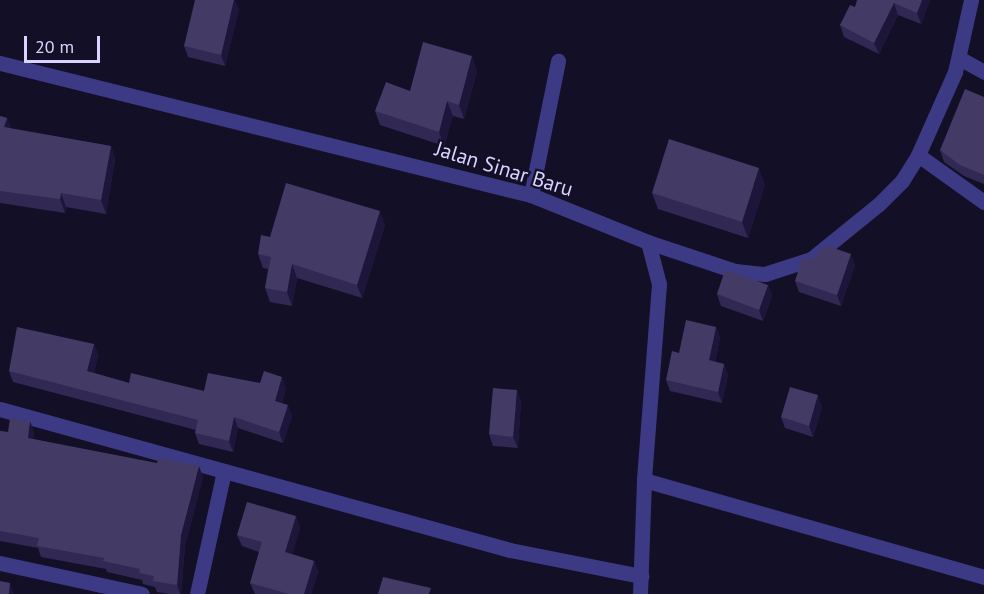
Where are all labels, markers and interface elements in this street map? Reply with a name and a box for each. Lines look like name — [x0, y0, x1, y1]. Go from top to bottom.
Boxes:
scale bar — [27, 24, 104, 62]
text: 20 m — [35, 35, 74, 58]
street label: Jalan Sinar Baru — [432, 136, 576, 202]

